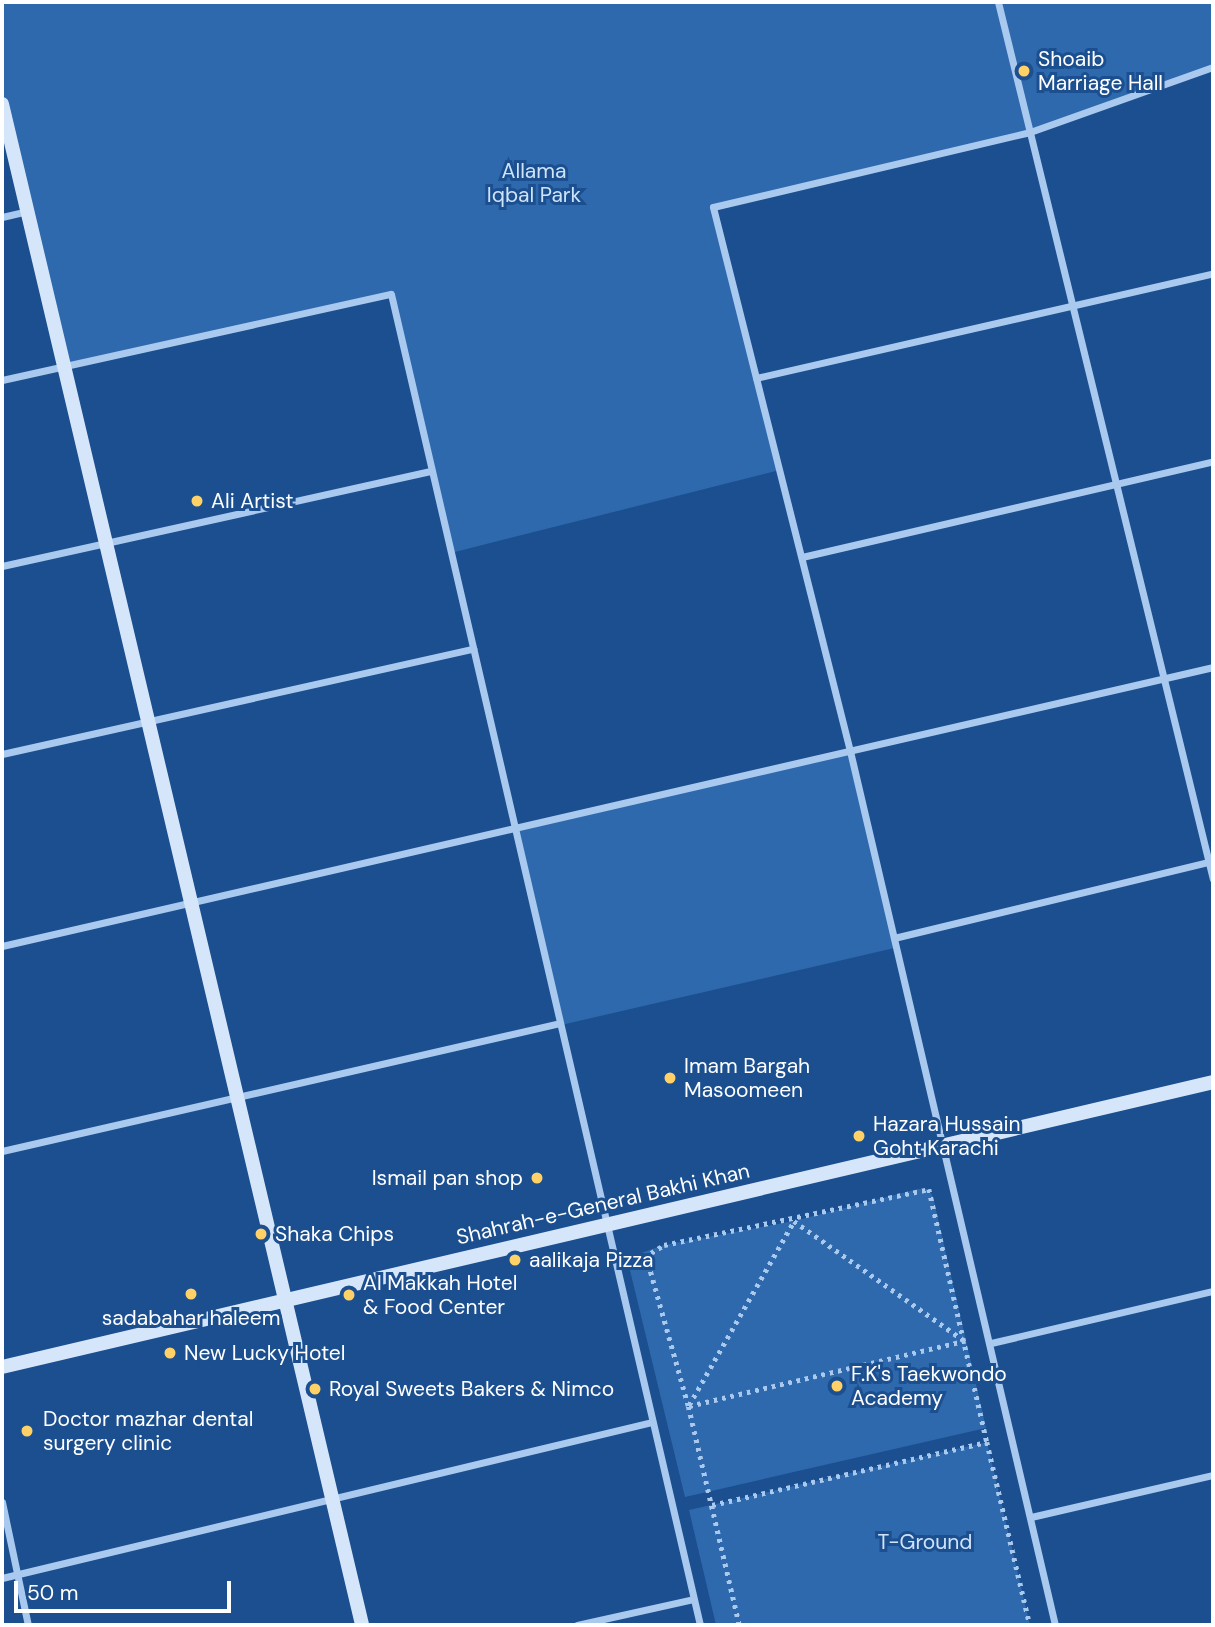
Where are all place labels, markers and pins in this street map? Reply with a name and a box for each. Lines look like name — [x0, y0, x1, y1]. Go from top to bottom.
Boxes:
place label: Shoaib Marriage Hall — [1038, 46, 1163, 96]
marker: Shoaib Marriage Hall — [1016, 63, 1032, 79]
place label: Ali Artist — [211, 488, 294, 514]
marker: Ali Artist — [189, 493, 205, 509]
place label: Imam Bargah Masoomeen — [684, 1053, 810, 1103]
marker: Imam Bargah Masoomeen — [662, 1070, 678, 1086]
place label: Hazara Hussain Goht Karachi — [873, 1111, 1020, 1161]
marker: Hazara Hussain Goht Karachi — [851, 1128, 867, 1144]
place label: Ismail pan shop — [372, 1165, 523, 1191]
marker: Ismail pan shop — [529, 1170, 545, 1186]
place label: Shaka Chips — [275, 1221, 394, 1247]
marker: Shaka Chips — [253, 1226, 269, 1242]
place label: aalikaja Pizza — [529, 1247, 653, 1273]
marker: aalikaja Pizza — [507, 1252, 523, 1268]
place label: Al Makkah Hotel & Food Center — [363, 1270, 517, 1320]
marker: sadabahar haleem — [183, 1286, 199, 1302]
marker: Al Makkah Hotel & Food Center — [341, 1287, 357, 1303]
place label: sadabahar haleem — [102, 1305, 280, 1331]
place label: New Lucky Hotel — [184, 1340, 345, 1366]
marker: New Lucky Hotel — [162, 1345, 178, 1361]
place label: F.K's Taekwondo Academy — [851, 1361, 1007, 1411]
place label: Royal Sweets Bakers & Nimco — [329, 1376, 614, 1402]
marker: F.K's Taekwondo Academy — [829, 1378, 845, 1394]
marker: Royal Sweets Bakers & Nimco — [307, 1381, 323, 1397]
place label: Doctor mazhar dental surgery clinic — [43, 1406, 253, 1456]
marker: Doctor mazhar dental surgery clinic — [17, 1421, 37, 1441]

